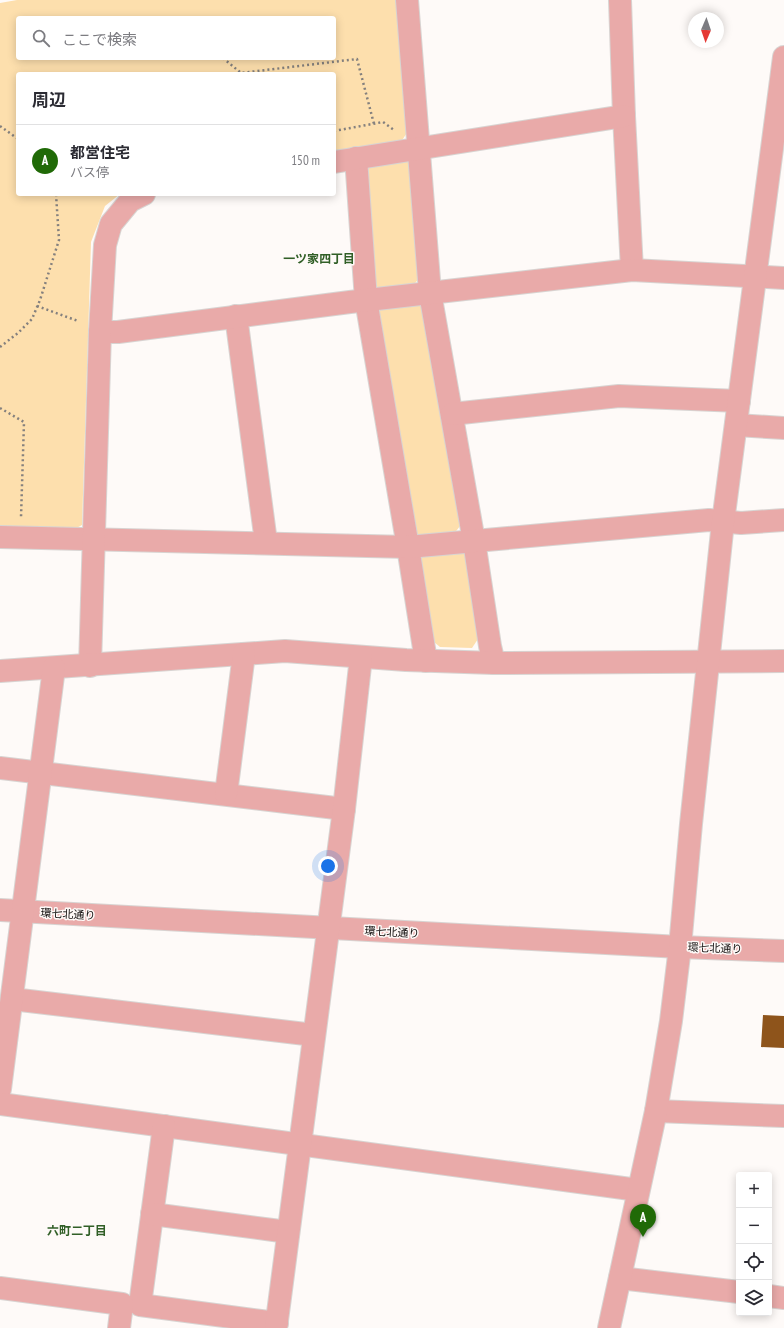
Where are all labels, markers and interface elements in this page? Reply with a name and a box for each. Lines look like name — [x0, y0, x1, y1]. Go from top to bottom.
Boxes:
north arrow — [688, 12, 724, 48]
search box — [16, 16, 336, 60]
icon: search — [30, 27, 52, 49]
text: ここで検索 — [62, 30, 137, 49]
text: 周辺 — [32, 89, 66, 111]
text: 都営住宅 — [70, 143, 130, 162]
text: A — [42, 152, 48, 169]
text: 150 m — [291, 152, 320, 169]
text: バス停 — [70, 164, 109, 181]
district label: 一ツ家四丁目 — [283, 251, 355, 266]
your location — [318, 856, 338, 876]
street label: 環七北通り — [40, 906, 96, 922]
street label: 環七北通り — [364, 924, 420, 940]
street label: 環七北通り — [687, 940, 743, 956]
map controls — [736, 1172, 772, 1316]
button: + — [736, 1172, 772, 1208]
pin: A — [630, 1204, 656, 1237]
button: − — [736, 1208, 772, 1244]
district label: 六町二丁目 — [47, 1223, 107, 1238]
button: locate — [736, 1244, 772, 1280]
button: layers — [736, 1280, 772, 1316]

